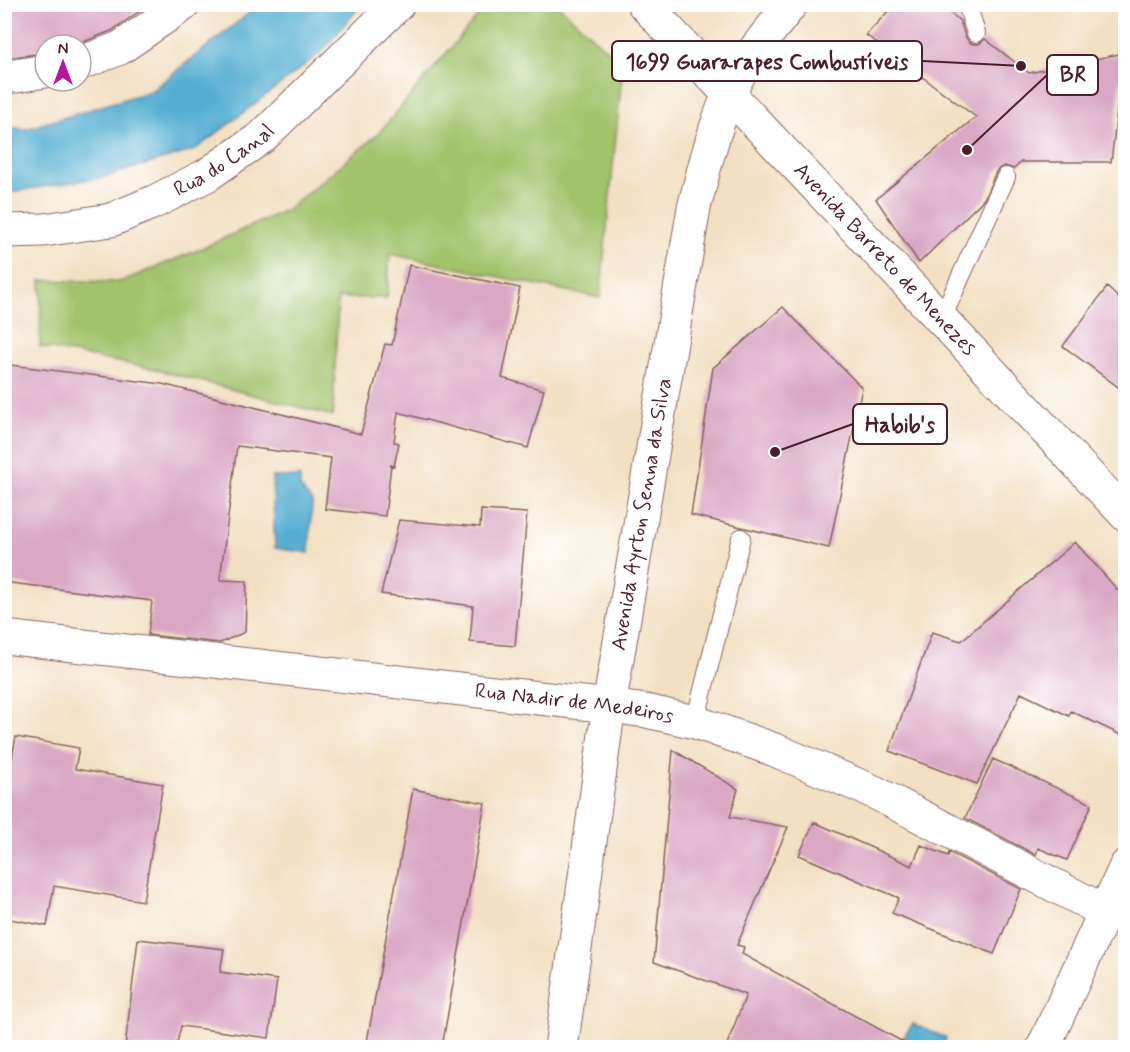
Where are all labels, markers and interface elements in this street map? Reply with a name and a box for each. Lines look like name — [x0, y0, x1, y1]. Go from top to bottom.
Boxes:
north arrow — [33, 33, 93, 93]
text: N — [58, 39, 68, 60]
callout: 1699 Guararapes Combustíveis — [612, 41, 922, 81]
text: 1699 Guararapes Combustíveis — [626, 49, 909, 77]
callout: BR — [1047, 55, 1098, 95]
text: BR — [1060, 62, 1086, 90]
street label: Rua do Canal — [169, 118, 281, 204]
street label: Avenida Barreto de Menezes — [787, 157, 983, 362]
street label: Avenida Ayrton Senna da Silva — [605, 376, 679, 653]
callout: Habib's — [853, 404, 947, 444]
text: Habib's — [865, 412, 935, 440]
street label: Rua Nadir de Medeiros — [473, 677, 676, 731]

